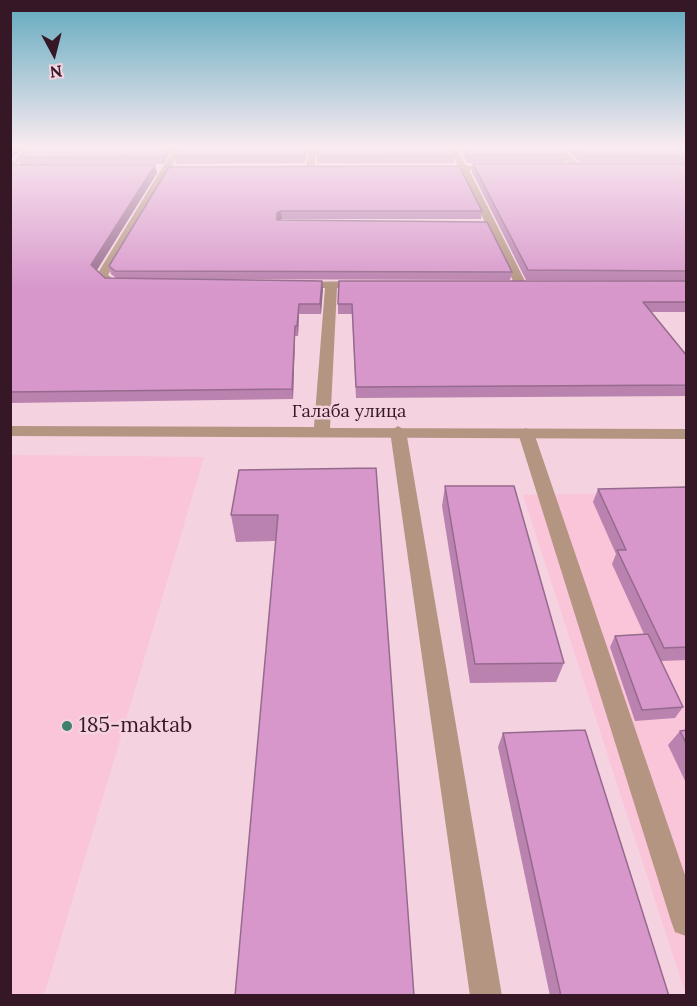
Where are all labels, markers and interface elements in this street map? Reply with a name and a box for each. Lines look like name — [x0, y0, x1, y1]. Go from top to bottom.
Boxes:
north arrow — [24, 24, 84, 84]
text: N — [49, 61, 64, 83]
street label: Галаба улица — [292, 401, 406, 423]
place label: 185-maktab — [79, 713, 192, 739]
marker: 185-maktab — [60, 719, 74, 733]

